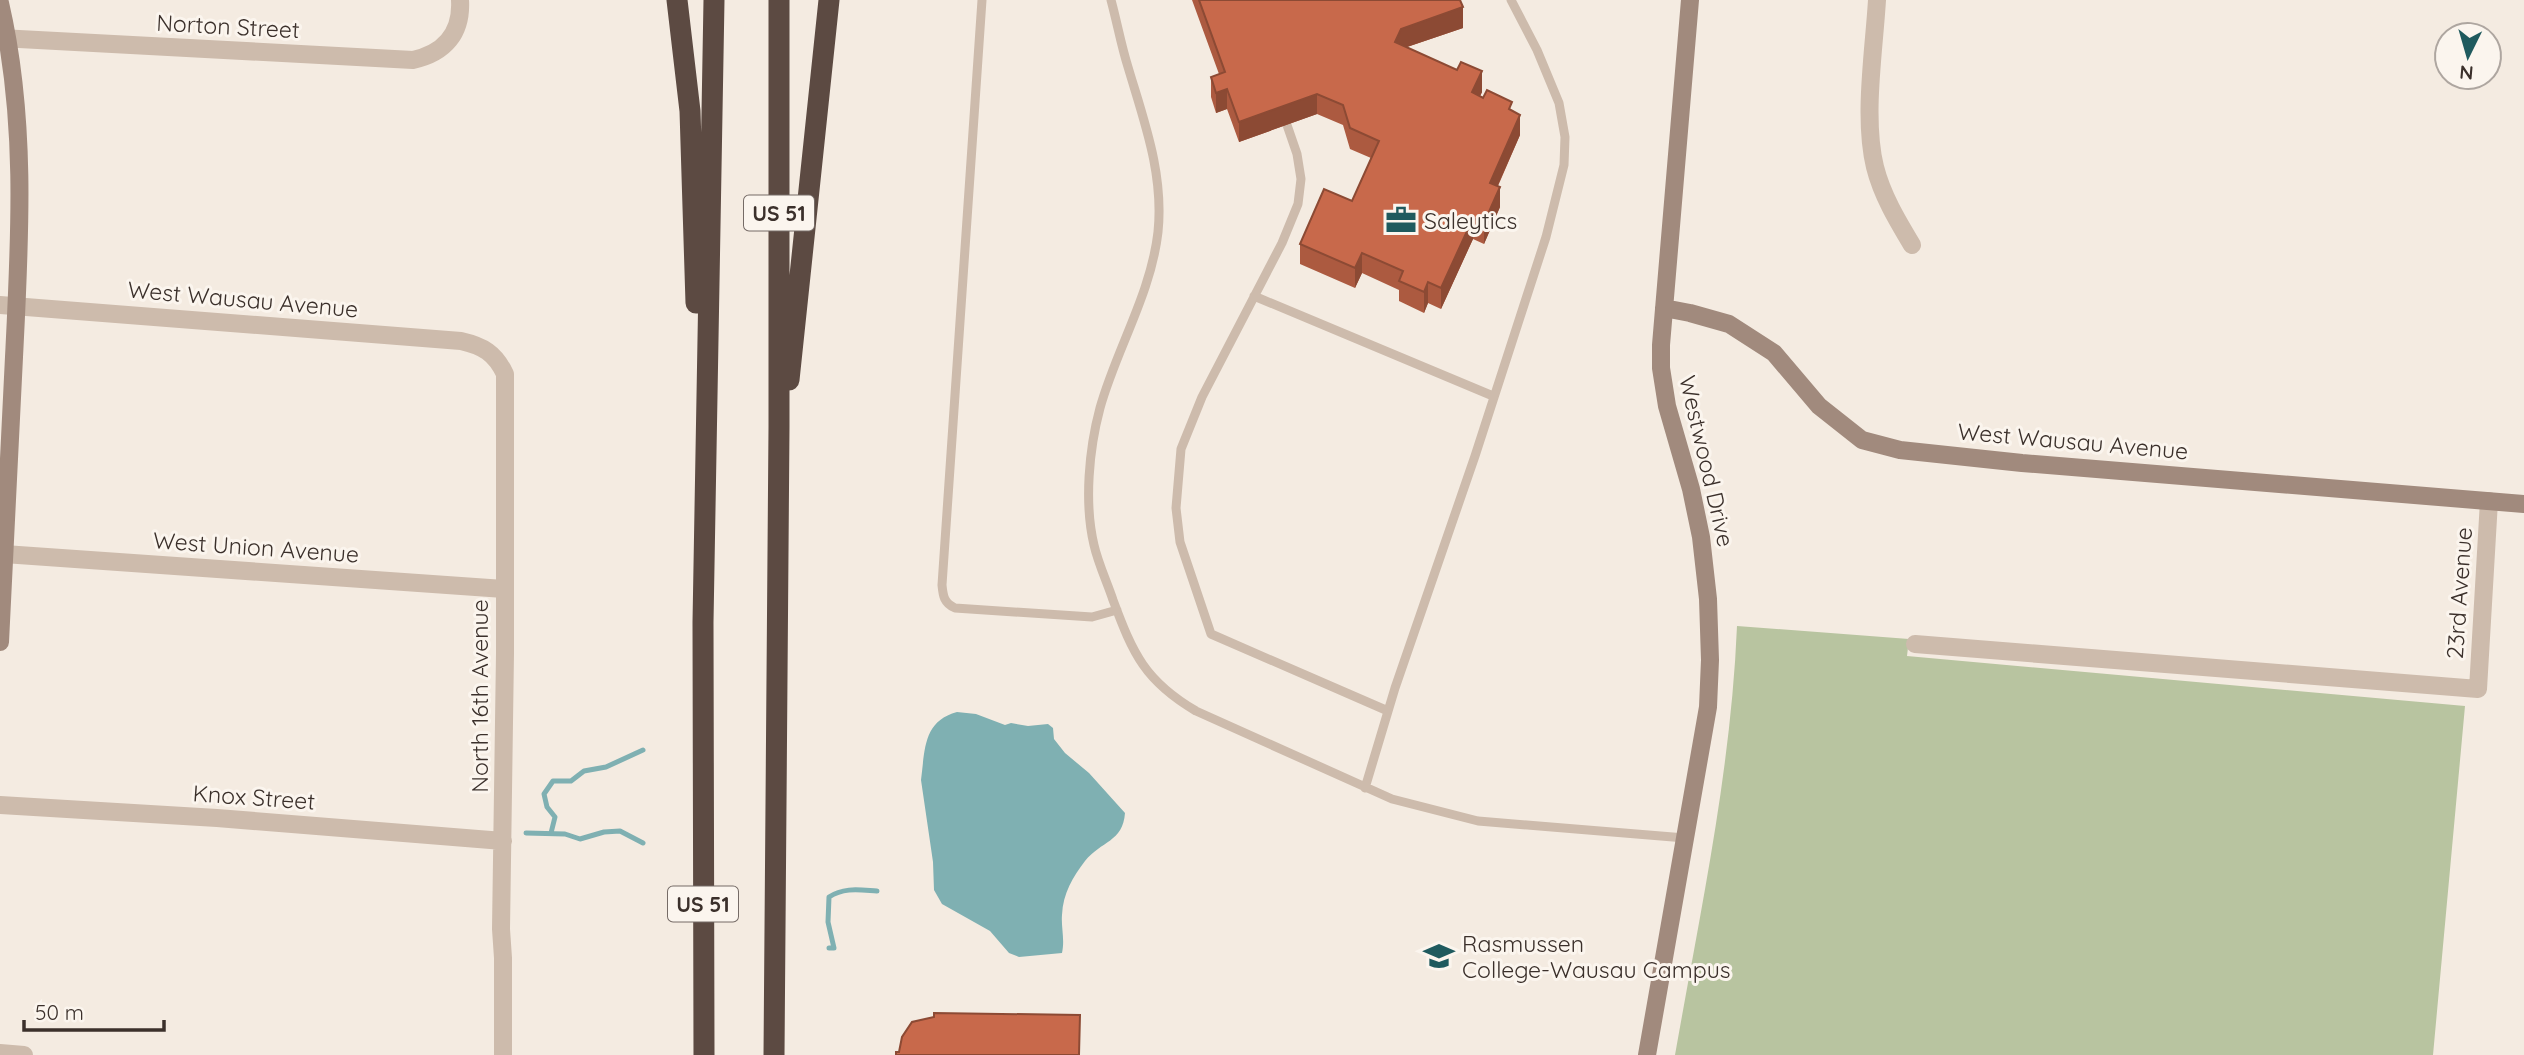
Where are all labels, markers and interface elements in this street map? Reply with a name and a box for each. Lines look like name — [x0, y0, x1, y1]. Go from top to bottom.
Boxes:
street label: Norton Street — [156, 8, 301, 44]
north arrow — [2433, 21, 2503, 91]
text: N — [2459, 60, 2475, 85]
road number: US 51 — [744, 196, 814, 230]
office icon: Saleytics — [1384, 203, 1418, 237]
place label: Saleytics — [1424, 206, 1517, 235]
street label: West Wausau Avenue — [127, 274, 359, 324]
street label: Westwood Drive — [1673, 372, 1741, 550]
street label: West Wausau Avenue — [1957, 416, 2189, 466]
street label: West Union Avenue — [152, 525, 360, 569]
street label: 23rd Avenue — [2440, 526, 2478, 660]
street label: North 16th Avenue — [465, 599, 494, 793]
street label: Knox Street — [192, 778, 316, 816]
road number: US 51 — [668, 886, 738, 922]
place label: Rasmussen College-Wausau Campus — [1462, 929, 1731, 984]
school or university icon: Rasmussen College-Wausau Campus — [1422, 939, 1456, 973]
scale bar — [24, 988, 164, 1032]
text: 50 m — [35, 999, 84, 1025]

